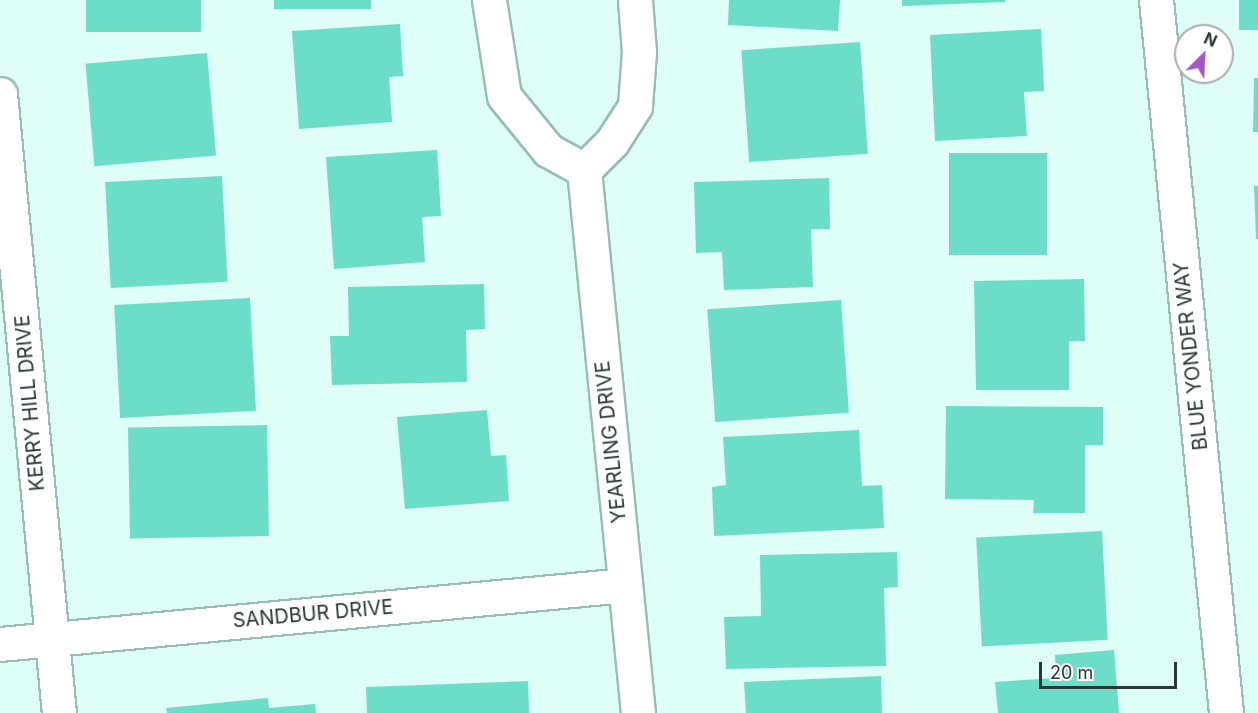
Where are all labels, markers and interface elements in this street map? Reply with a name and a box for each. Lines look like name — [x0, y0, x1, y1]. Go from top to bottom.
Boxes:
north arrow — [1174, 24, 1234, 84]
text: N — [1201, 28, 1220, 51]
street label: BLUE YONDER WAY — [1169, 260, 1213, 452]
street label: KERRY HILL DRIVE — [10, 314, 50, 492]
street label: YEARLING DRIVE — [591, 360, 631, 524]
street label: SANDBUR DRIVE — [232, 595, 394, 633]
scale bar — [1042, 650, 1180, 688]
text: 20 m — [1050, 662, 1093, 683]

